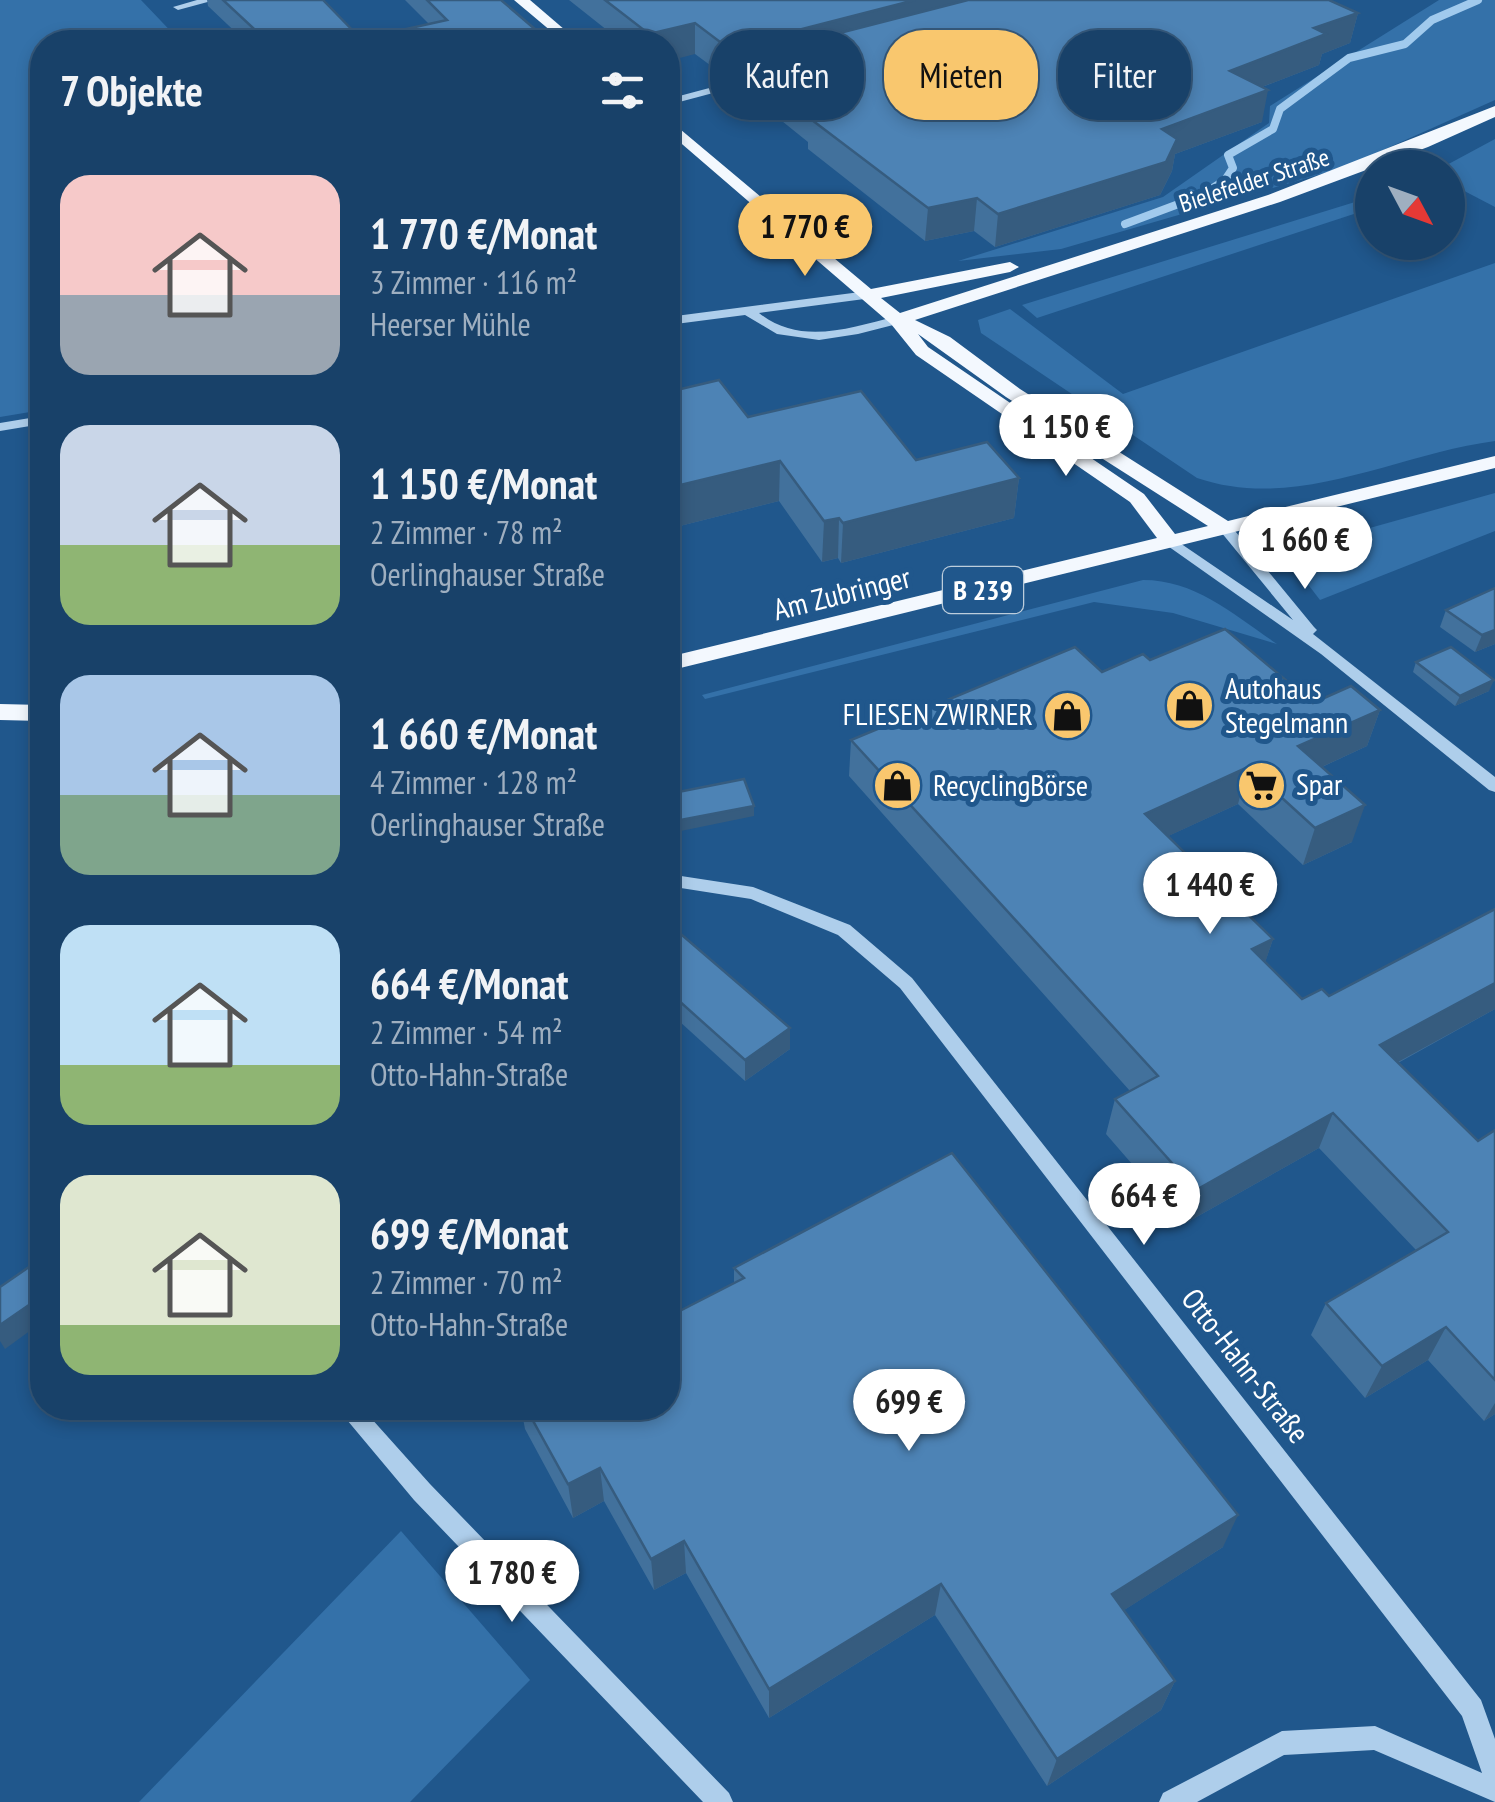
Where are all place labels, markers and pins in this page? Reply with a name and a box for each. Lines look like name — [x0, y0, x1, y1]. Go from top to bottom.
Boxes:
pin: 1 770 € — [713, 194, 897, 279]
pin: 1 150 € — [974, 394, 1158, 479]
pin: 1 660 € — [1213, 507, 1397, 592]
place label: Autohaus Stegelmann — [1225, 668, 1348, 741]
shop icon: Autohaus Stegelmann — [1164, 680, 1216, 732]
shop icon: FLIESEN ZWIRNER — [1042, 689, 1094, 741]
place label: FLIESEN ZWIRNER — [843, 694, 1033, 733]
supermarket icon: Spar — [1235, 759, 1287, 811]
shop icon: RecyclingBörse — [872, 760, 924, 812]
place label: Spar — [1296, 764, 1343, 803]
place label: RecyclingBörse — [933, 765, 1088, 804]
pin: 1 440 € — [1118, 852, 1302, 937]
pin: 664 € — [1074, 1163, 1214, 1248]
pin: 699 € — [839, 1369, 979, 1454]
pin: 1 780 € — [420, 1540, 604, 1625]

